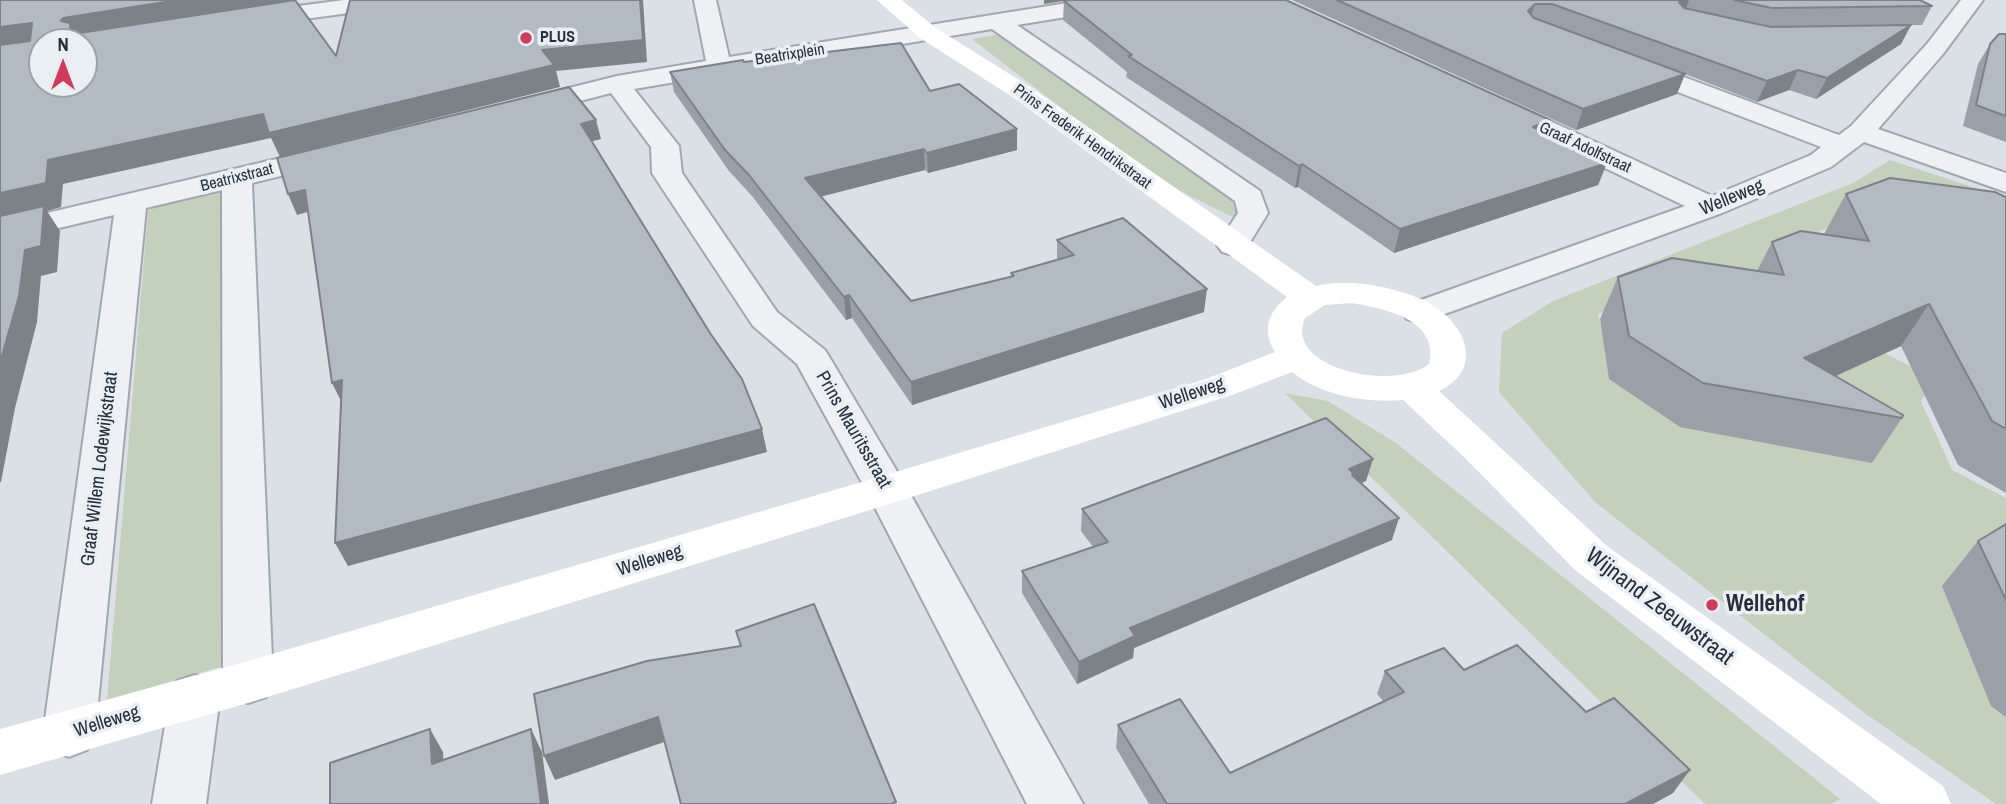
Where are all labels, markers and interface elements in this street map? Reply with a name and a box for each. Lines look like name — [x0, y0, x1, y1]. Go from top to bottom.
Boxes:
north arrow — [28, 28, 98, 98]
place label: PLUS — [540, 28, 575, 48]
marker: PLUS — [518, 30, 534, 46]
text: N — [57, 31, 69, 57]
street label: Beatrixplein — [754, 40, 826, 70]
street label: Prins Frederik Hendrikstraat — [1009, 81, 1155, 193]
street label: Graaf Adolfstraat — [1536, 118, 1634, 178]
street label: Beatrixstraat — [199, 160, 275, 196]
street label: Welleweg — [1697, 175, 1767, 221]
street label: Prins Mauritsstraat — [810, 367, 896, 493]
street label: Graaf Willem Lodewijkstraat — [77, 370, 123, 568]
street label: Welleweg — [1156, 373, 1228, 415]
street label: Welleweg — [615, 540, 685, 582]
street label: Wijnand Zeeuwstraat — [1580, 542, 1738, 672]
place label: Wellehof — [1726, 591, 1804, 619]
marker: Wellehof — [1704, 597, 1720, 613]
street label: Welleweg — [72, 701, 142, 743]

